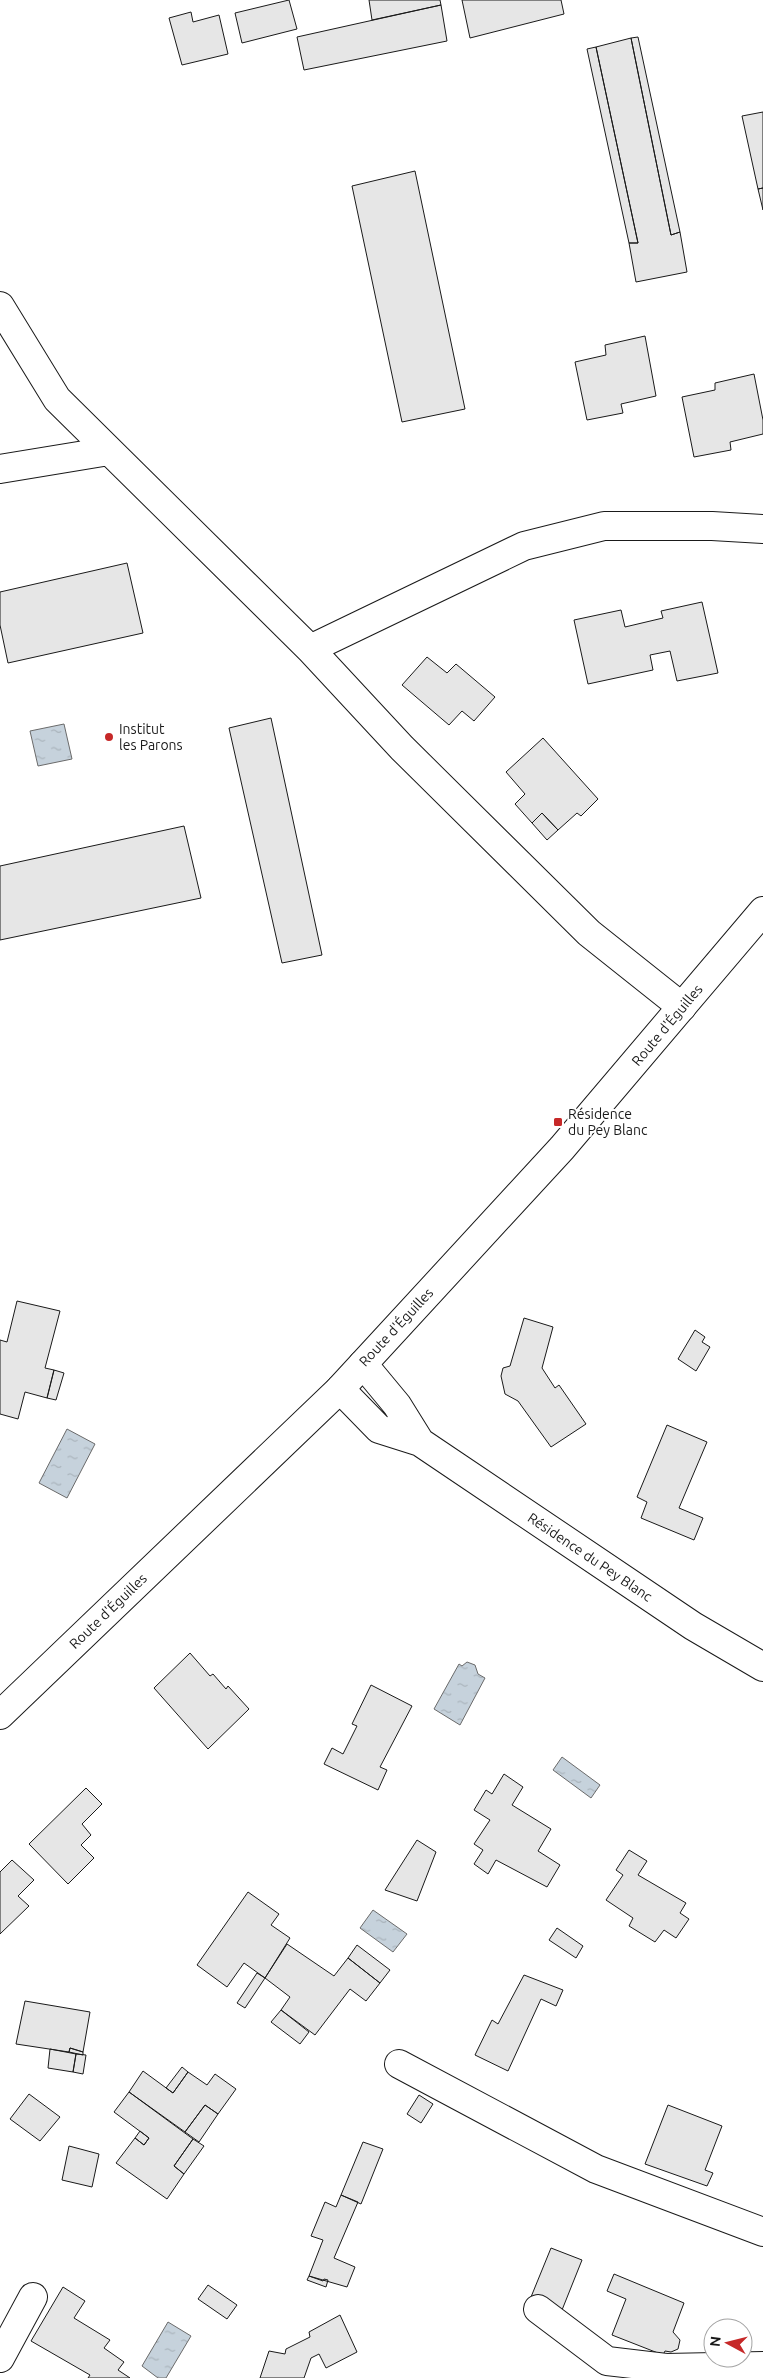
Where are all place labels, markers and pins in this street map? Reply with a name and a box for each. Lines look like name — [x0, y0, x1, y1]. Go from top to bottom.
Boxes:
place label: Institut les Parons — [119, 721, 183, 753]
marker: Institut les Parons — [103, 731, 115, 743]
place label: Résidence du Pey Blanc — [568, 1106, 648, 1138]
marker: Résidence du Pey Blanc — [552, 1116, 564, 1128]

